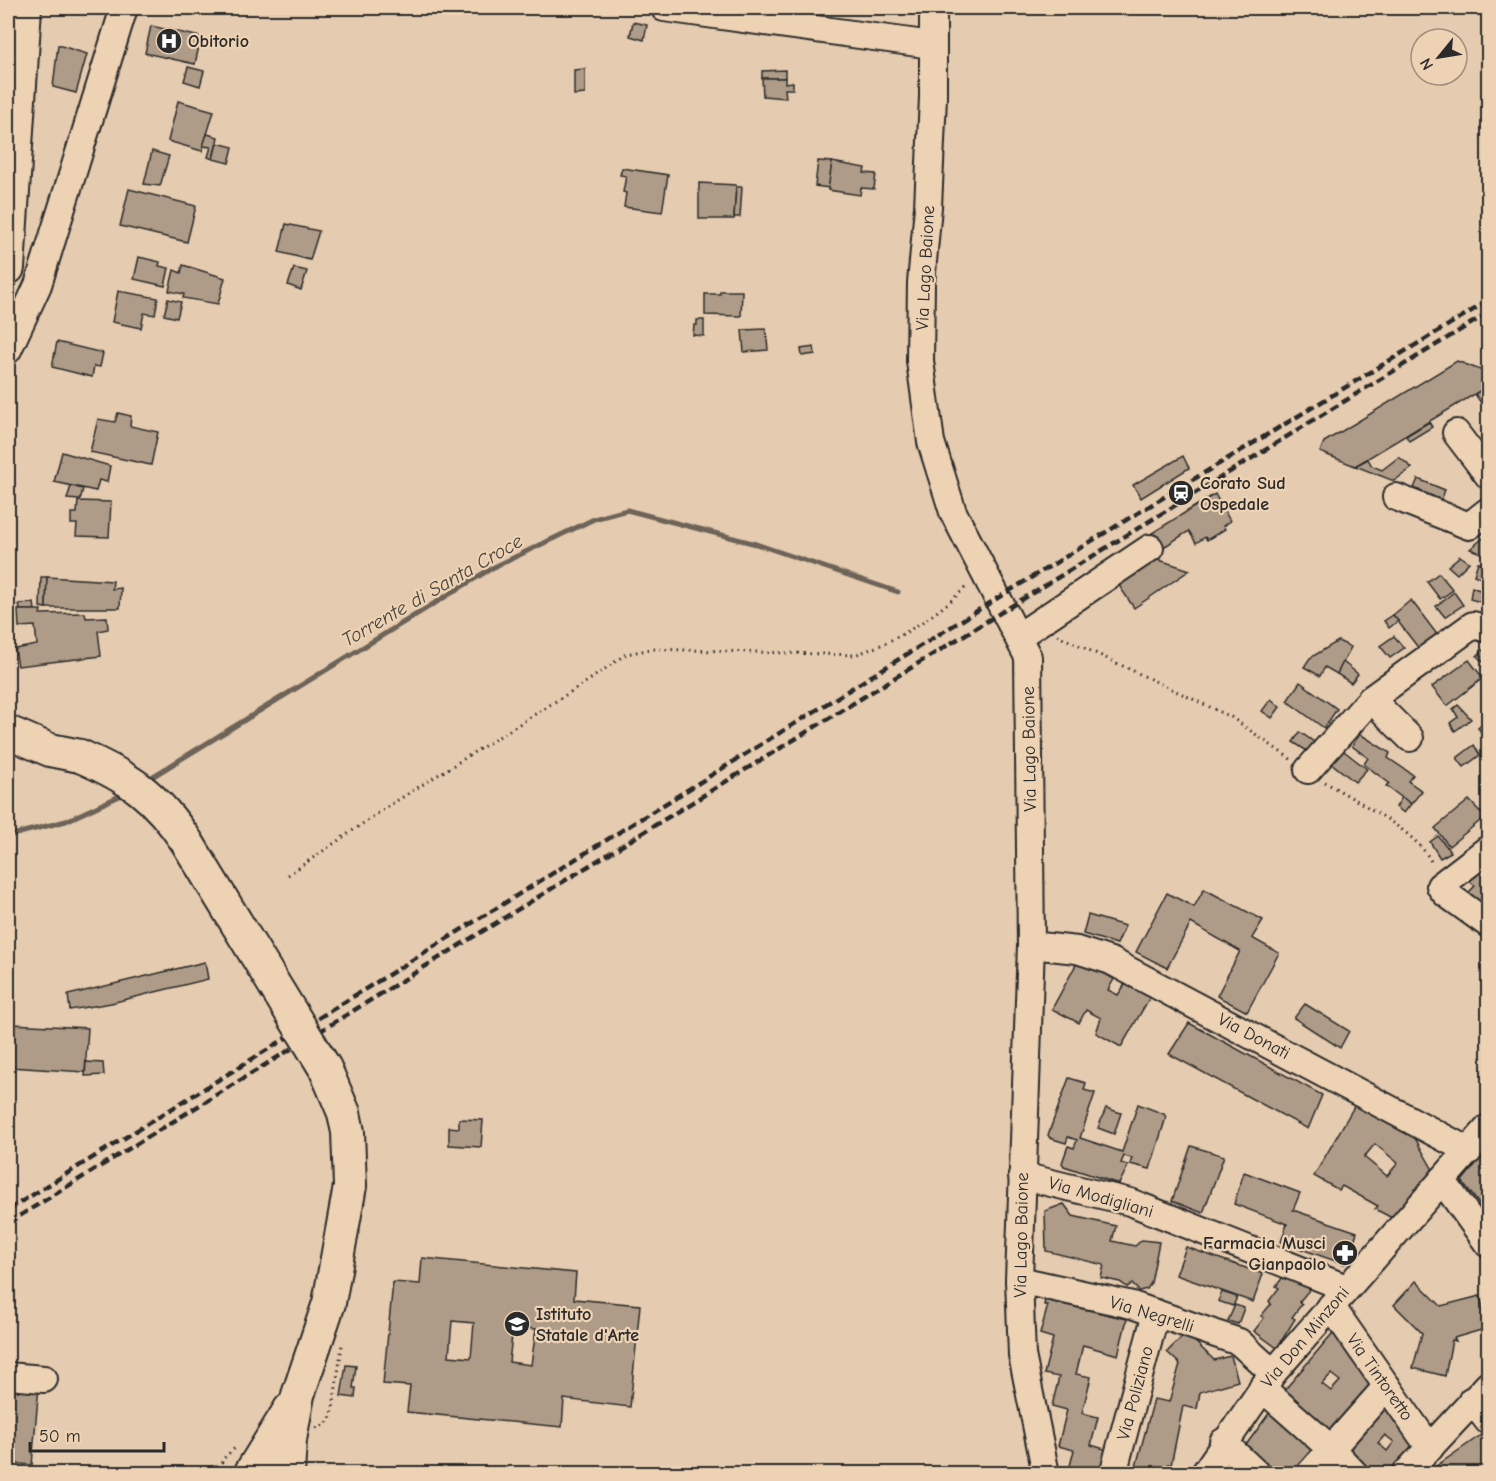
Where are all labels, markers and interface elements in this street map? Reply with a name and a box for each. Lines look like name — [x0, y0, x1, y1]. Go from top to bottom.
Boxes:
hospital icon: Obitorio — [154, 26, 184, 56]
north arrow — [1409, 27, 1469, 87]
place label: Obitorio — [188, 31, 249, 52]
text: N — [1416, 55, 1437, 73]
street label: Via Lago Baione — [912, 205, 939, 331]
place label: Corato Sud Ospedale — [1200, 473, 1286, 515]
station icon: Corato Sud Ospedale — [1166, 478, 1196, 508]
water label: Torrente di Santa Croce — [338, 529, 527, 652]
street label: Via Lago Baione — [1018, 686, 1041, 812]
street label: Via Donati — [1214, 1009, 1293, 1064]
street label: Via Lago Baione — [1010, 1172, 1033, 1298]
street label: Via Modigliani — [1046, 1172, 1156, 1222]
place label: Farmacia Musci Gianpaolo — [1203, 1233, 1326, 1275]
pharmacy icon: Farmacia Musci Gianpaolo — [1330, 1238, 1360, 1268]
street label: Via Don Minzoni — [1257, 1282, 1354, 1392]
street label: Via Negrelli — [1107, 1292, 1197, 1337]
place label: Istituto Statale d'Arte — [536, 1304, 639, 1346]
school or university icon: Istituto Statale d'Arte — [502, 1309, 532, 1339]
street label: Via Tintoretto — [1342, 1330, 1417, 1425]
street label: Via Poliziano — [1113, 1344, 1158, 1442]
scale bar — [30, 1415, 164, 1453]
text: 50 m — [39, 1426, 81, 1447]

